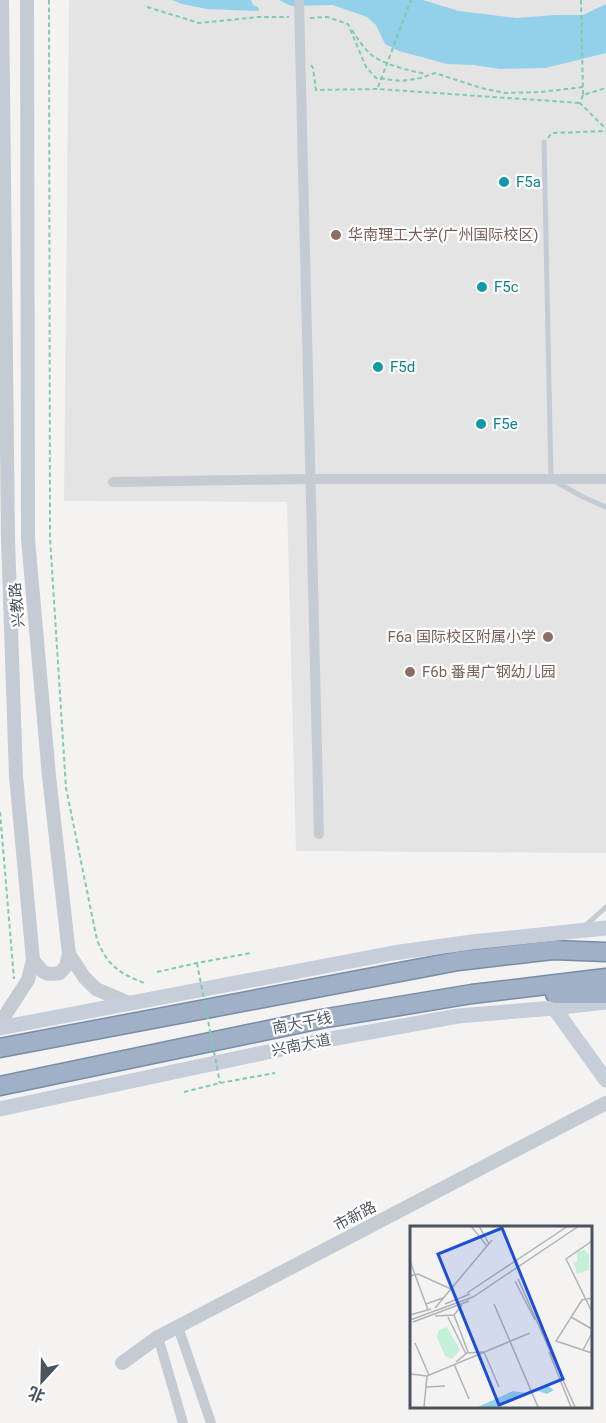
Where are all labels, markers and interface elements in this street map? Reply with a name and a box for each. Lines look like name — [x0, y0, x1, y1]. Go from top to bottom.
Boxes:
place label: F5a — [516, 173, 541, 191]
marker: F5a — [497, 175, 511, 189]
place label: 华南理工大学(广州国际校区) — [348, 226, 538, 244]
marker: 华南理工大学(广州国际校区) — [329, 228, 343, 242]
place label: F5c — [494, 278, 519, 296]
marker: F5c — [475, 280, 489, 294]
place label: F5d — [390, 358, 415, 376]
marker: F5d — [371, 360, 385, 374]
place label: F5e — [493, 415, 518, 433]
marker: F5e — [474, 417, 488, 431]
street label: 兴教路 — [6, 582, 28, 628]
place label: F6a 国际校区附属小学 — [387, 628, 536, 646]
marker: F6a 国际校区附属小学 — [541, 630, 555, 644]
place label: F6b 番禺广钢幼儿园 — [422, 663, 556, 681]
marker: F6b 番禺广钢幼儿园 — [403, 665, 417, 679]
street label: 南大干线 — [271, 1008, 333, 1038]
street label: 兴南大道 — [270, 1030, 332, 1060]
street label: 市新路 — [331, 1197, 379, 1235]
inset map — [410, 1226, 591, 1408]
north arrow — [12, 1351, 72, 1411]
text: 北 — [26, 1383, 48, 1406]

